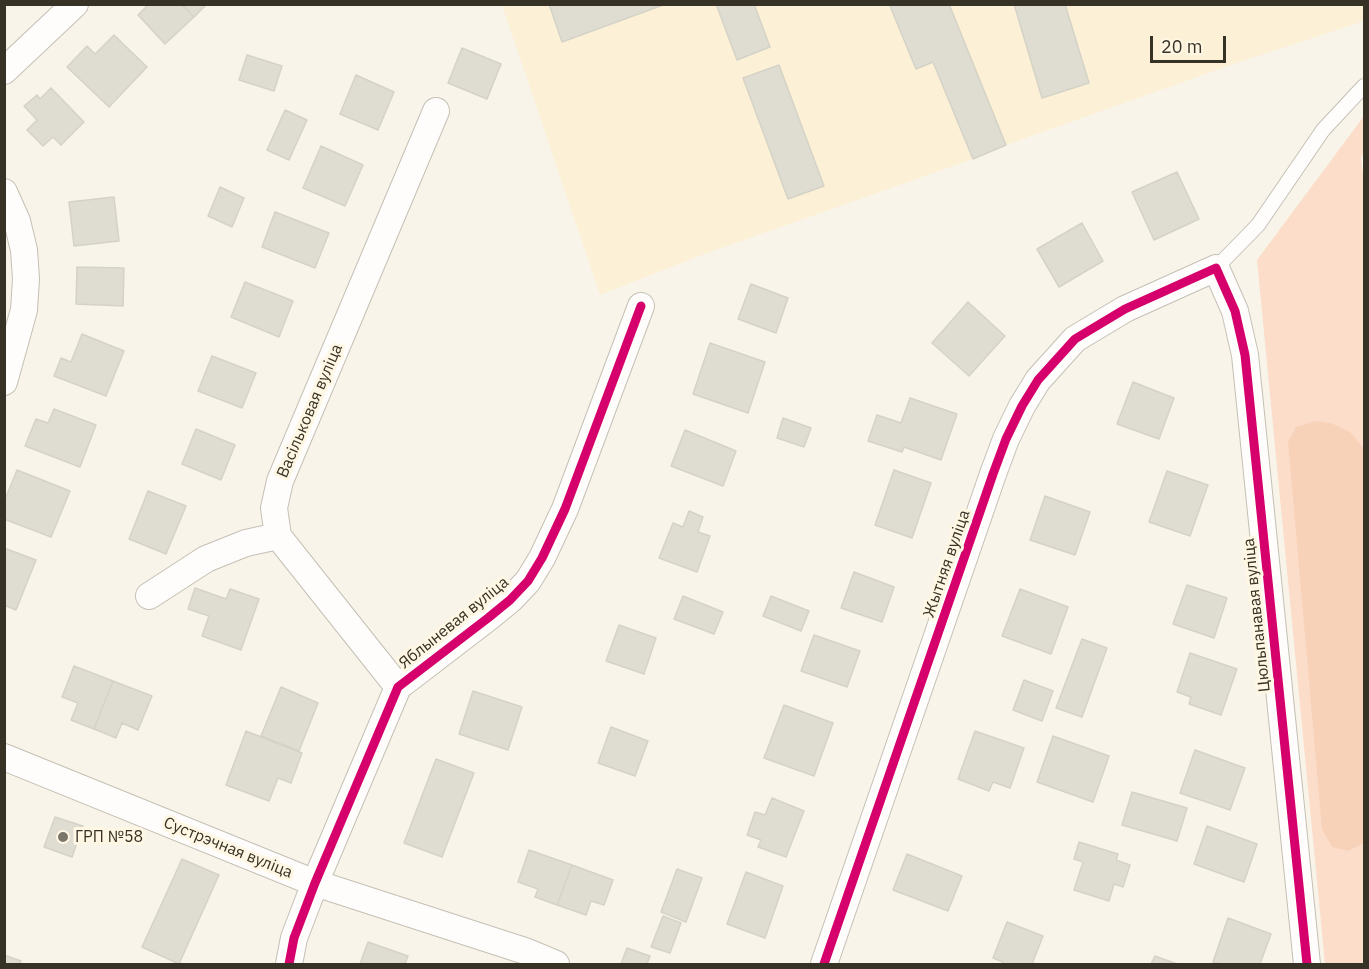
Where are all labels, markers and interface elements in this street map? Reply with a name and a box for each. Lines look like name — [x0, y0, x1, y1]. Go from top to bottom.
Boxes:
scale bar — [1153, 24, 1230, 62]
text: 20 m — [1161, 35, 1203, 58]
street label: Васільковая вуліца — [273, 341, 347, 481]
street label: Жытняя вуліца — [920, 508, 974, 620]
street label: Цюльпанавая вуліца — [1239, 537, 1275, 693]
street label: Яблыневая вуліца — [395, 573, 513, 673]
street label: Сустрэчная вуліца — [161, 813, 295, 883]
place label: ГРП №58 — [75, 827, 143, 847]
marker: ГРП №58 — [56, 830, 70, 844]

